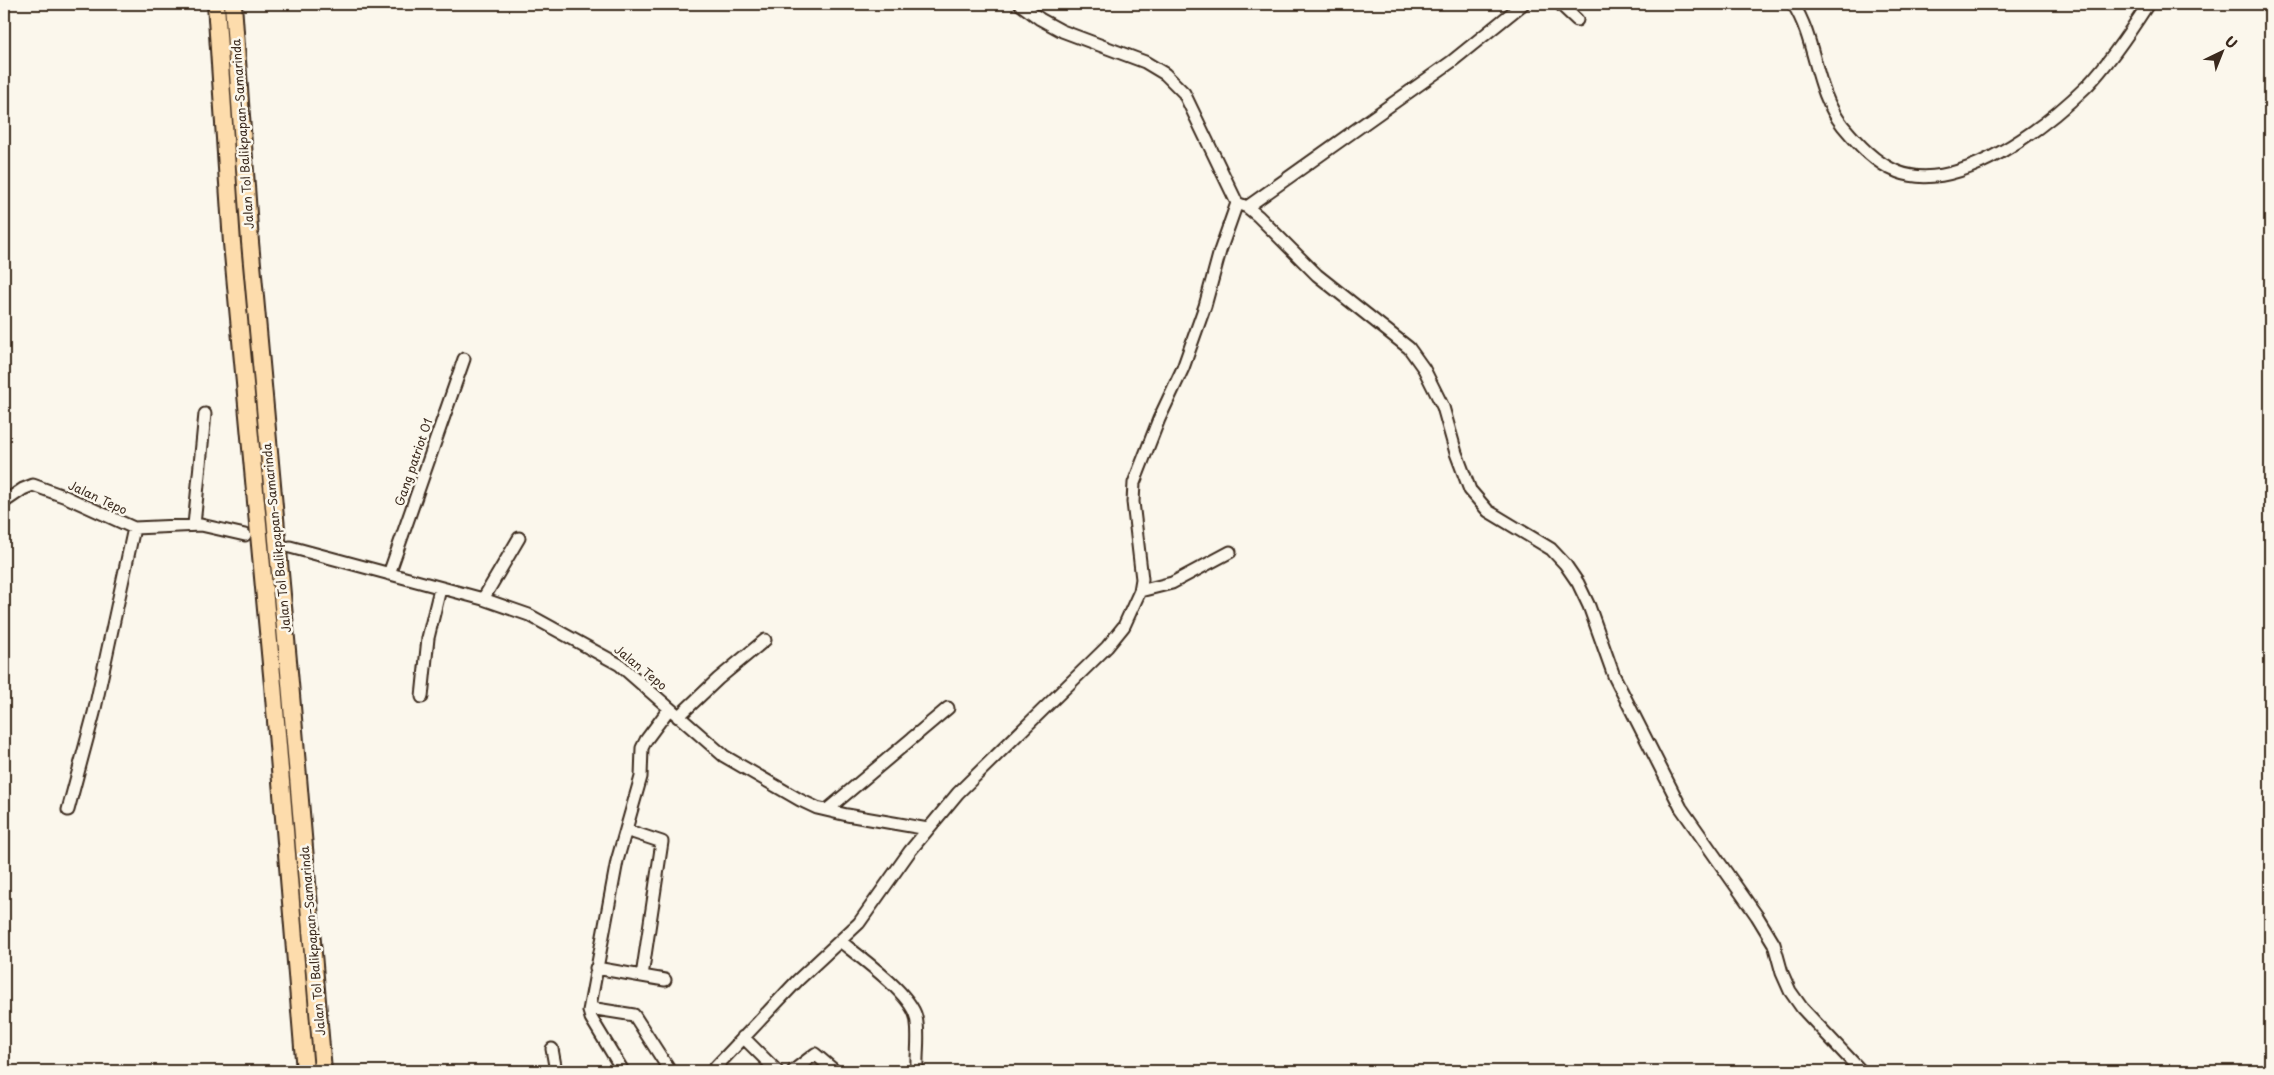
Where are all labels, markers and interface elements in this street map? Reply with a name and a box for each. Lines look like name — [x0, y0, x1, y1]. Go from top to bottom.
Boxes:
north arrow — [2196, 28, 2246, 78]
text: U — [2220, 31, 2242, 53]
street label: Jalan Tol Balikpapan–Samarinda — [226, 38, 258, 230]
street label: Gang patriot 01 — [390, 416, 436, 508]
street label: Jalan Tol Balikpapan–Samarinda — [257, 442, 295, 634]
street label: Jalan Tepo — [65, 475, 131, 519]
street label: Jalan Tepo — [611, 640, 672, 694]
street label: Jalan Tol Balikpapan–Samarinda — [295, 845, 329, 1037]

